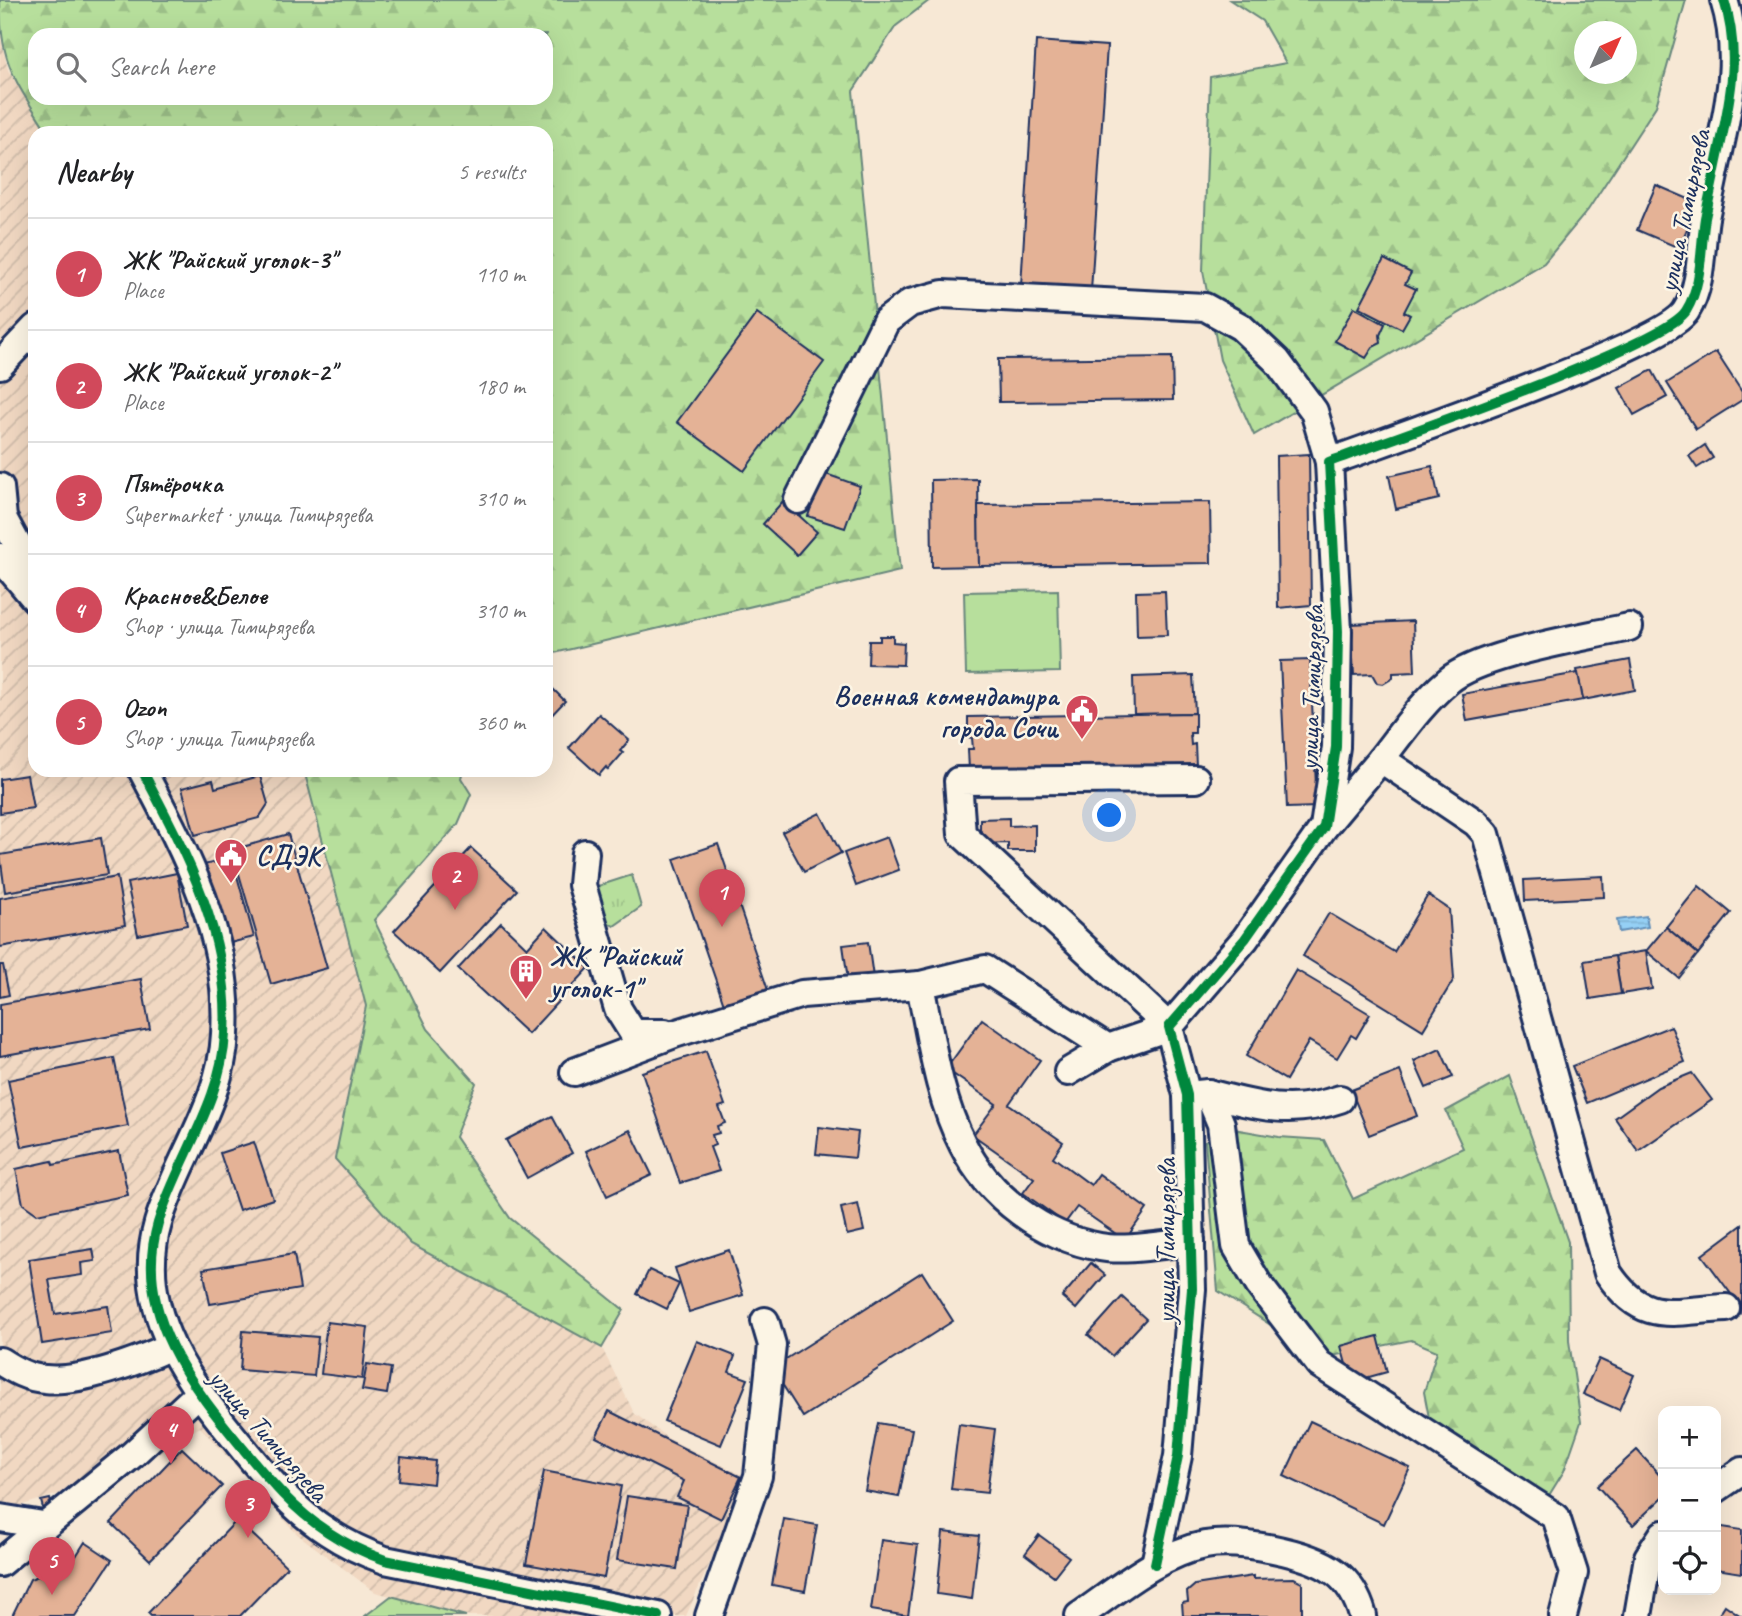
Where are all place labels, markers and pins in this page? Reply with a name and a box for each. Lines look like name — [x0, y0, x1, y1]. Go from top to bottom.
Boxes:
place label: Военная комендатура города Сочи — [834, 678, 1061, 745]
public building icon: Военная комендатура города Сочи — [1063, 692, 1101, 741]
public building icon: СДЭК — [212, 836, 250, 885]
place label: СДЭК — [256, 838, 326, 873]
pin: 2 — [432, 852, 478, 910]
pin: 1 — [699, 869, 745, 927]
place label: ЖК "Райский уголок-1" — [547, 938, 684, 1005]
building icon: ЖК "Райский уголок-1" — [507, 952, 545, 1001]
pin: 4 — [148, 1406, 194, 1464]
pin: 3 — [225, 1480, 271, 1538]
pin: 5 — [29, 1537, 75, 1595]

